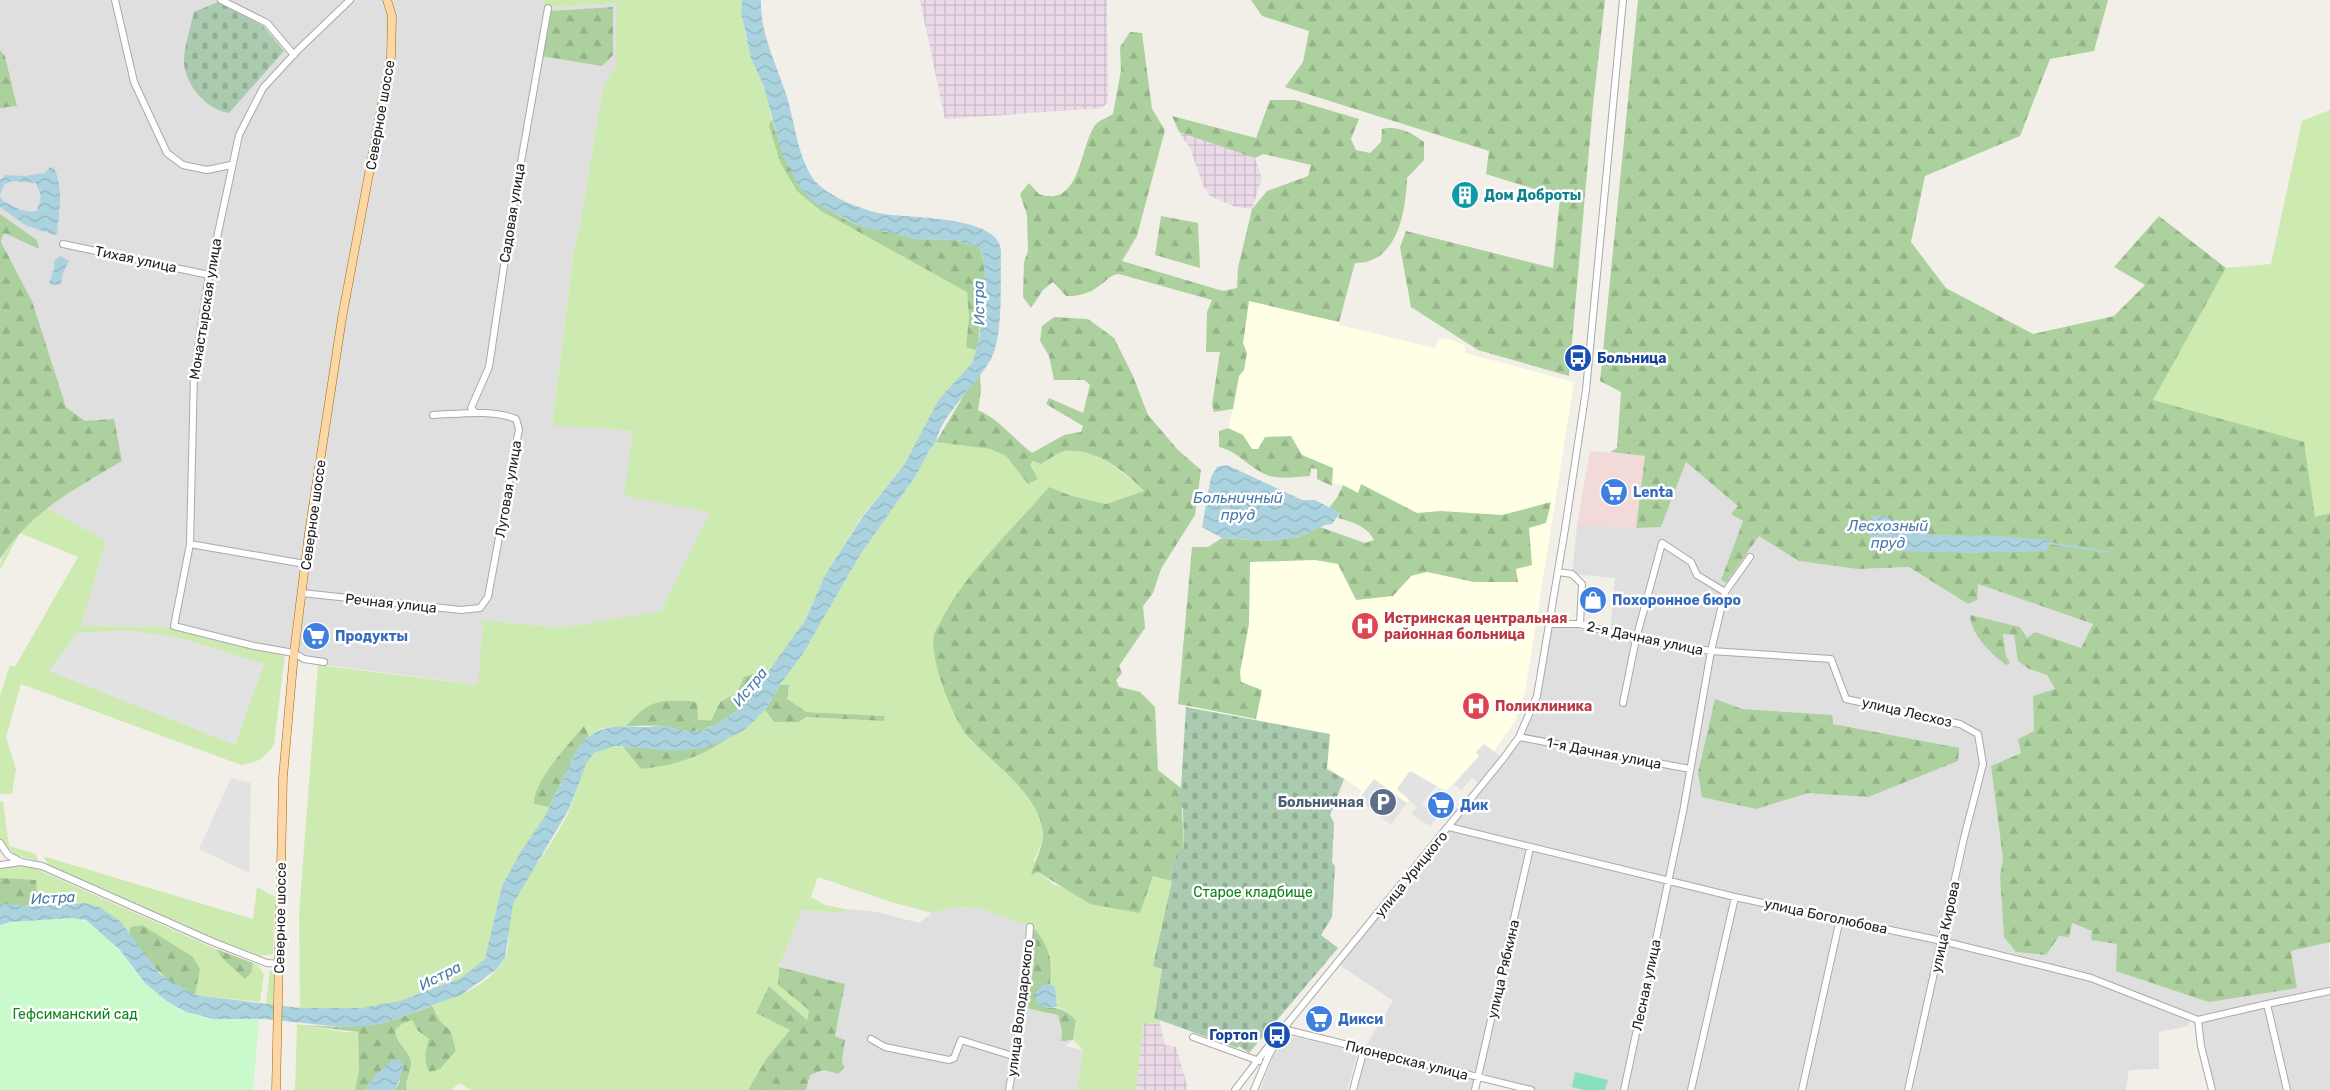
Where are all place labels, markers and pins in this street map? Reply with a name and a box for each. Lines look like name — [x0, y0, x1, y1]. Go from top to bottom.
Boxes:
building icon: Дом Доброты — [1450, 180, 1480, 210]
place label: Дом Доброты — [1484, 187, 1581, 204]
bus stop icon: Больница — [1563, 343, 1593, 373]
place label: Больница — [1597, 350, 1667, 367]
supermarket icon: Lenta — [1599, 477, 1629, 507]
place label: Lenta — [1633, 484, 1673, 501]
shop icon: Похоронное бюро — [1578, 585, 1608, 615]
place label: Похоронное бюро — [1612, 592, 1741, 609]
place label: Истринская центральная районная больница — [1384, 610, 1567, 643]
hospital icon: Истринская центральная районная больница — [1350, 611, 1380, 641]
supermarket icon: Продукты — [301, 621, 331, 651]
place label: Продукты — [335, 628, 408, 645]
hospital icon: Поликлиника — [1461, 691, 1491, 721]
place label: Поликлиника — [1495, 698, 1592, 715]
parking icon: Больничная — [1368, 787, 1398, 817]
supermarket icon: Дик — [1426, 790, 1456, 820]
place label: Больничная — [1278, 794, 1364, 811]
place label: Дик — [1460, 797, 1489, 814]
supermarket icon: Дикси — [1304, 1004, 1334, 1034]
place label: Дикси — [1338, 1011, 1383, 1028]
bus stop icon: Гортоп — [1262, 1020, 1292, 1050]
place label: Гортоп — [1209, 1027, 1258, 1044]

